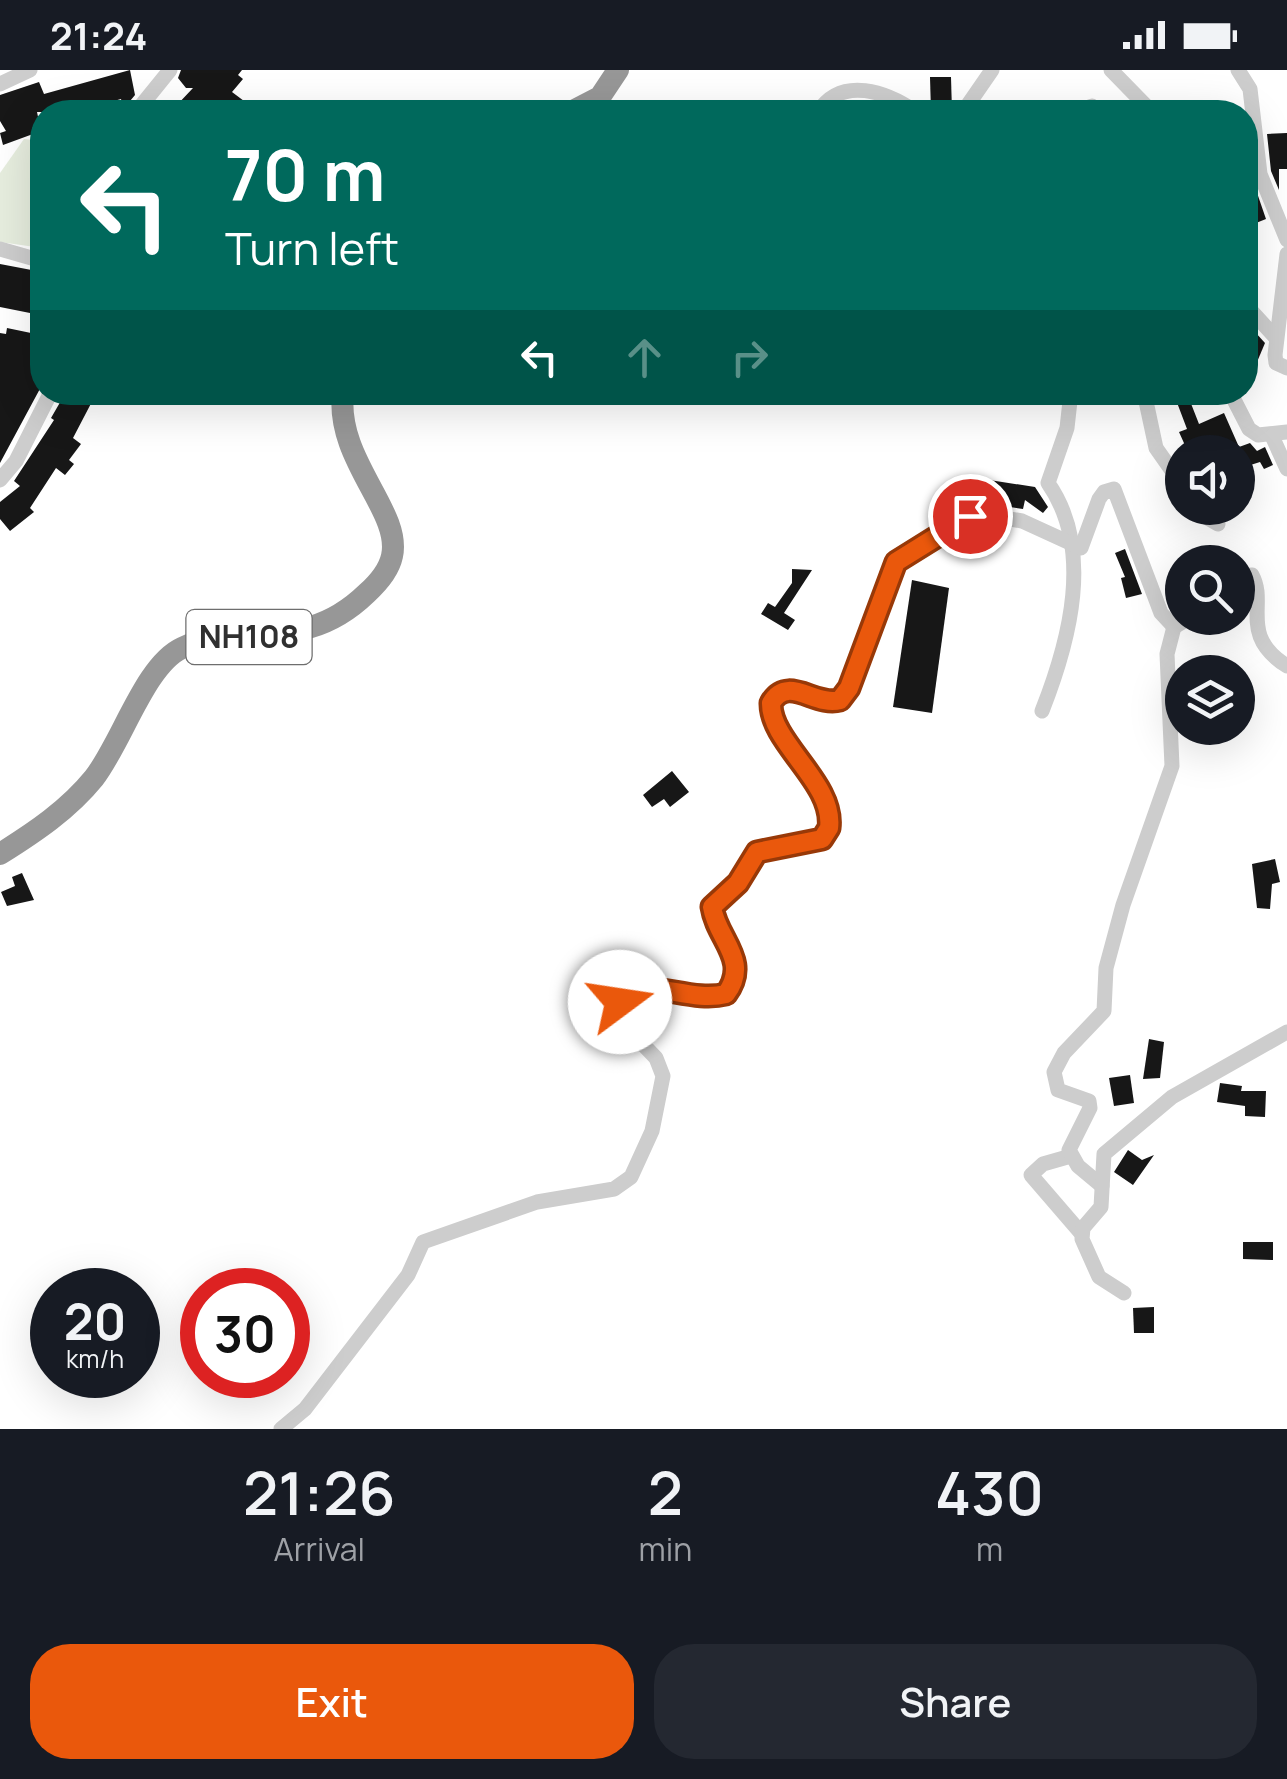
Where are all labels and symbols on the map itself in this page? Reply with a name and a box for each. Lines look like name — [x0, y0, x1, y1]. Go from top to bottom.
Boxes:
pin — [928, 474, 1013, 559]
road number: NH108 — [186, 610, 312, 664]
position arrow — [568, 950, 672, 1054]
speed limit sign: 30 — [180, 1268, 310, 1398]

